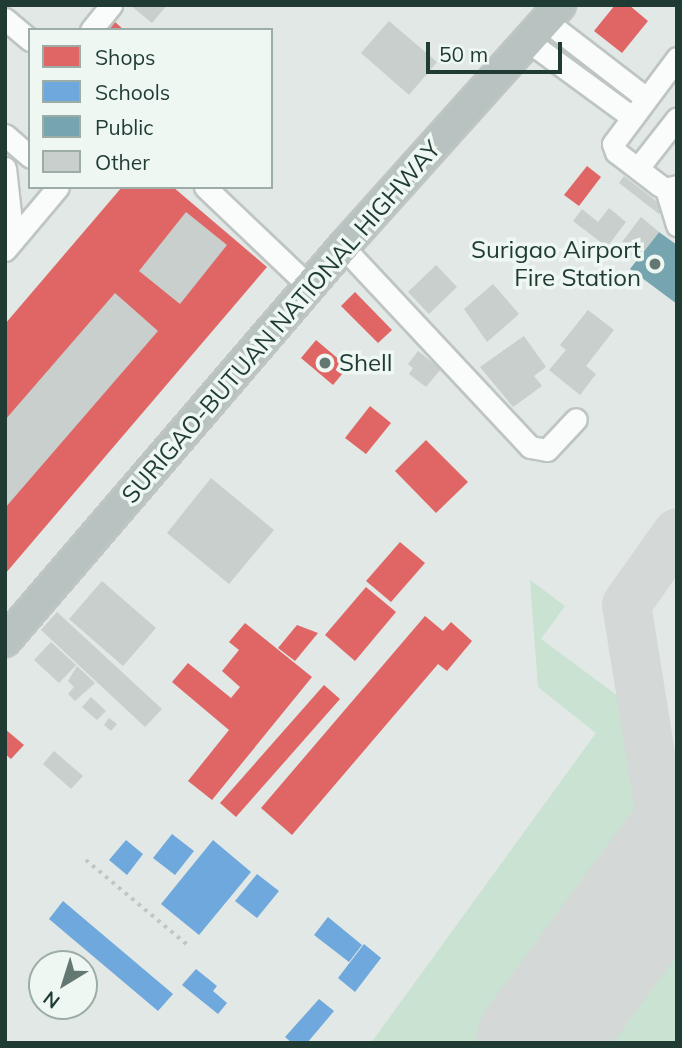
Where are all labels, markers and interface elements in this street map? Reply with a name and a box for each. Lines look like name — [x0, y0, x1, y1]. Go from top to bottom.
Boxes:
legend — [28, 28, 273, 189]
scale bar — [430, 28, 566, 72]
text: 50 m — [439, 41, 488, 67]
text: Shops — [95, 44, 155, 70]
text: Schools — [95, 79, 170, 105]
text: Public — [95, 114, 154, 140]
street label: SURIGAO-BUTUAN NATIONAL HIGHWAY — [116, 135, 446, 509]
text: Other — [95, 149, 150, 175]
place label: Surigao Airport Fire Station — [471, 236, 641, 292]
marker: Surigao Airport Fire Station — [647, 256, 663, 272]
place label: Shell — [339, 349, 392, 377]
marker: Shell — [317, 355, 333, 371]
north arrow — [28, 950, 98, 1020]
text: N — [38, 986, 64, 1014]

